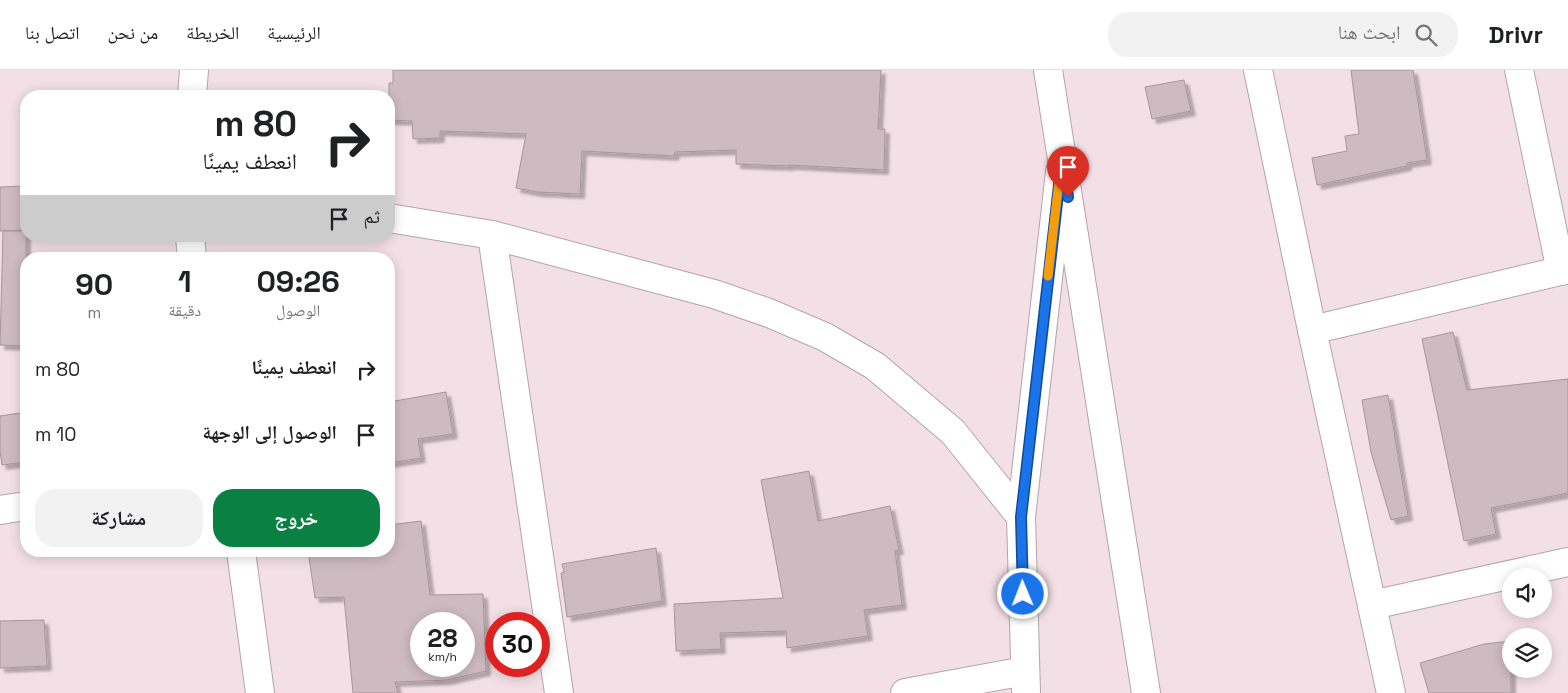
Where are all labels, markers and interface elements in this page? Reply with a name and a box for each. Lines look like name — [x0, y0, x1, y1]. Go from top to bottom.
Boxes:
search box — [1108, 12, 1458, 57]
text: Drivr — [1488, 19, 1543, 50]
text: ابحث هنا — [1338, 20, 1400, 45]
text: اتصل بنا — [25, 21, 80, 44]
text: من نحن — [108, 21, 158, 44]
text: الخريطة — [186, 21, 239, 44]
text: الرئيسية — [267, 21, 321, 44]
icon: search — [1412, 21, 1440, 49]
text: 80 m — [215, 102, 297, 146]
icon: right — [315, 110, 380, 175]
pin — [1047, 146, 1089, 197]
text: انعطف يمينًا — [203, 147, 297, 175]
icon: arrive — [1054, 153, 1082, 181]
text: ثم — [363, 204, 380, 229]
icon: arrive — [325, 205, 353, 233]
text: 1 — [178, 262, 192, 301]
text: 09:26 — [256, 262, 340, 301]
text: 90 — [75, 265, 113, 304]
text: دقيقة — [169, 300, 201, 321]
text: الوصول — [276, 300, 320, 321]
text: m — [87, 302, 101, 323]
text: انعطف يمينًا — [252, 355, 337, 380]
icon: right — [352, 356, 380, 384]
text: 80 m — [35, 357, 80, 382]
text: الوصول إلى الوجهة — [202, 420, 337, 445]
icon: arrive — [352, 421, 380, 449]
text: 10 m — [35, 422, 76, 447]
button: مشاركة — [35, 489, 203, 547]
button: خروج — [213, 489, 380, 547]
position arrow — [996, 567, 1048, 619]
map controls — [1502, 568, 1552, 678]
button: sound — [1502, 568, 1552, 618]
speed limit sign: 30 — [485, 612, 550, 677]
text: 28 — [428, 622, 457, 654]
button: layers — [1502, 628, 1552, 678]
text: km/h — [428, 649, 457, 665]

